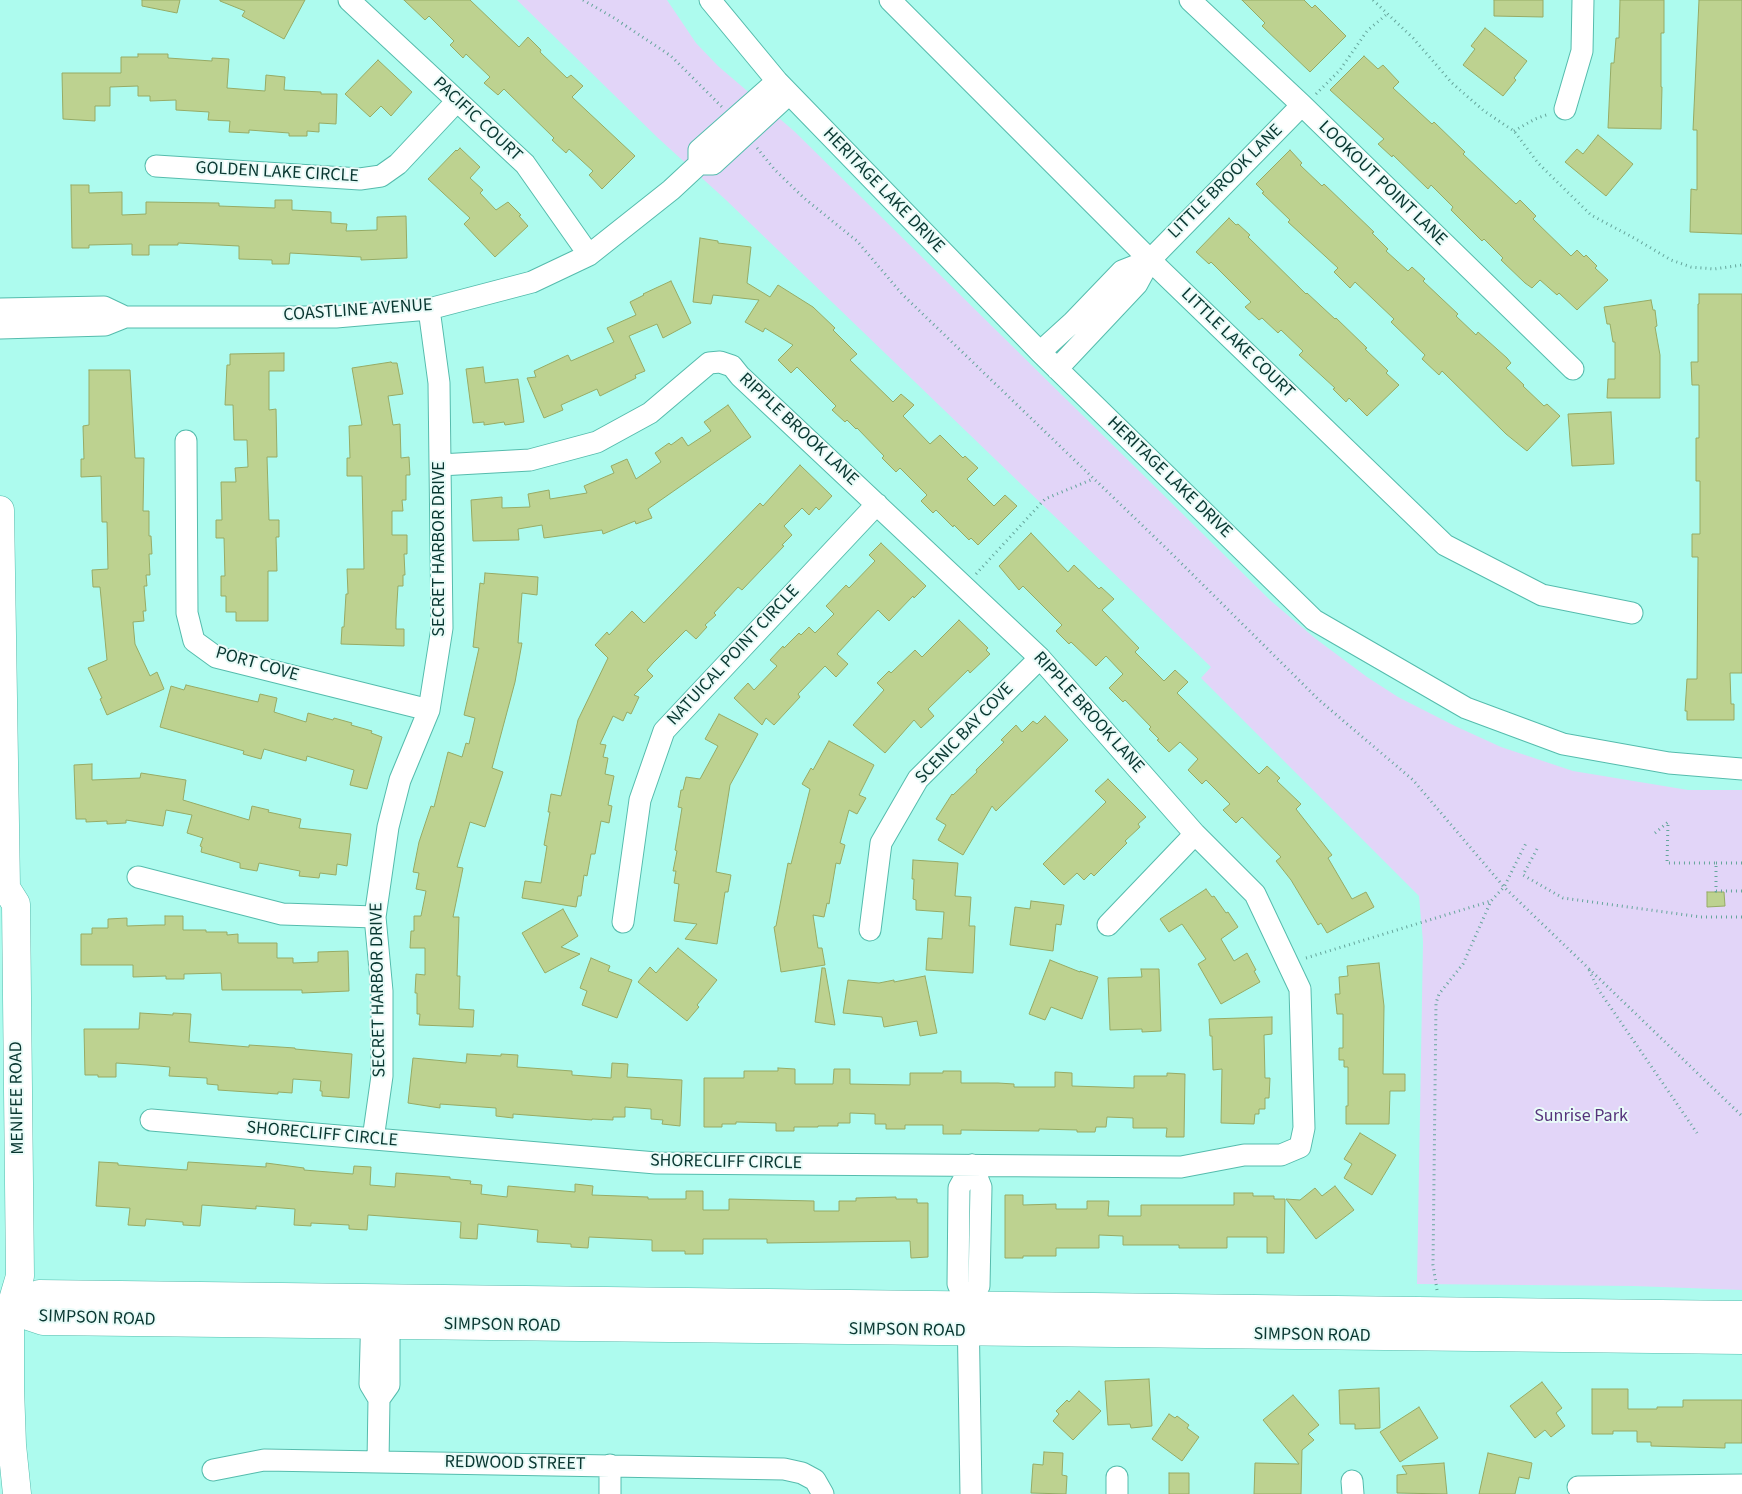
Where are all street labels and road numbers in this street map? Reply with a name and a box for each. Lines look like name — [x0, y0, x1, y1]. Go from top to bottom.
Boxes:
street label: PACIFIC COURT — [428, 73, 526, 167]
street label: LOOKOUT POINT LANE — [1313, 117, 1451, 251]
street label: LITTLE BROOK LANE — [1164, 120, 1288, 244]
street label: HERITAGE LAKE DRIVE — [818, 124, 948, 258]
street label: GOLDEN LAKE CIRCLE — [195, 158, 359, 188]
street label: LITTLE LAKE COURT — [1176, 284, 1298, 404]
street label: COASTLINE AVENUE — [283, 295, 433, 327]
street label: RIPPLE BROOK LANE — [734, 369, 862, 491]
street label: HERITAGE LAKE DRIVE — [1102, 413, 1236, 543]
street label: SECRET HARBOR DRIVE — [429, 461, 451, 637]
street label: NATUICAL POINT CIRCLE — [663, 581, 805, 731]
street label: PORT COVE — [213, 643, 301, 687]
street label: RIPPLE BROOK LANE — [1028, 648, 1148, 778]
street label: SCENIC BAY COVE — [911, 679, 1019, 789]
street label: SECRET HARBOR DRIVE — [367, 902, 391, 1078]
street label: MENIFEE ROAD — [6, 1041, 30, 1155]
street label: SHORECLIFF CIRCLE — [245, 1118, 399, 1152]
street label: SHORECLIFF CIRCLE — [650, 1151, 802, 1175]
street label: SIMPSON ROAD — [38, 1306, 156, 1332]
street label: SIMPSON ROAD — [443, 1314, 561, 1338]
street label: SIMPSON ROAD — [848, 1319, 966, 1343]
street label: SIMPSON ROAD — [1253, 1324, 1371, 1348]
street label: REDWOOD STREET — [444, 1452, 586, 1476]

